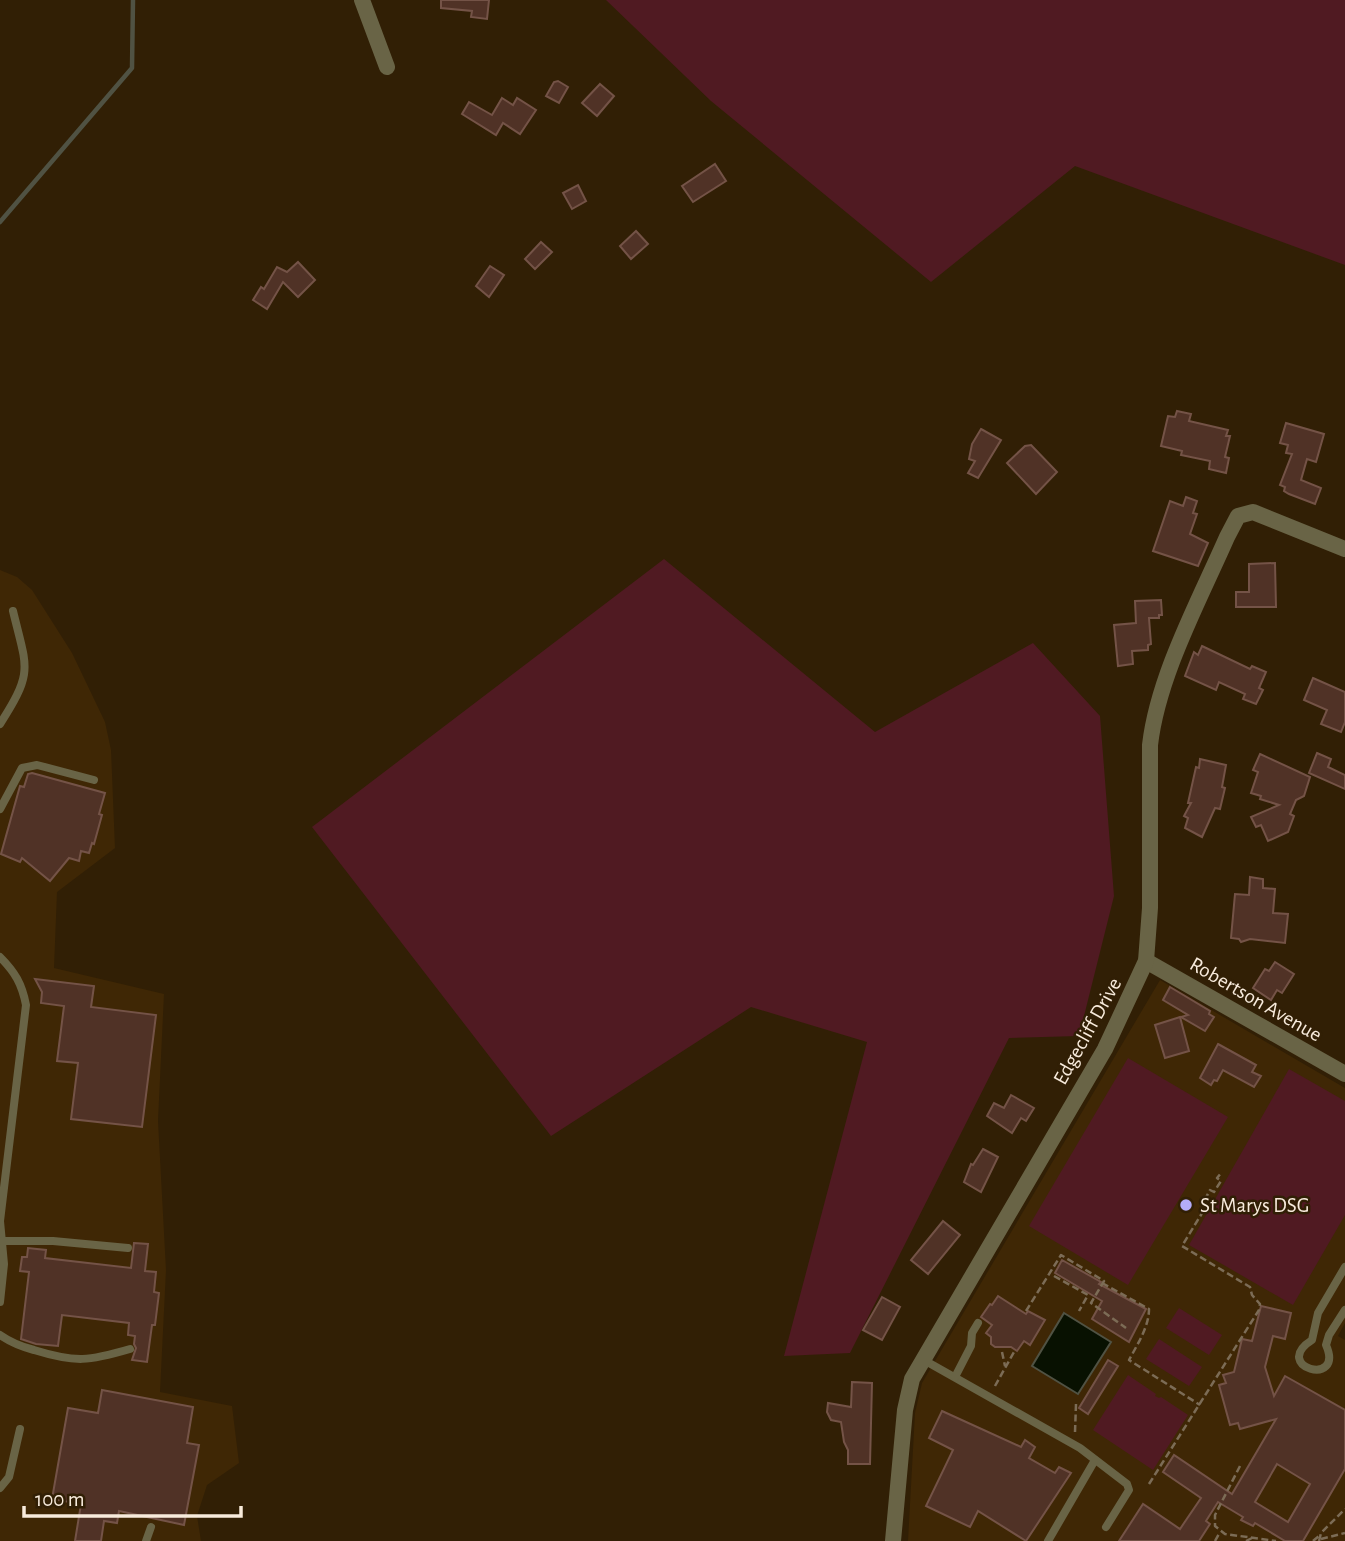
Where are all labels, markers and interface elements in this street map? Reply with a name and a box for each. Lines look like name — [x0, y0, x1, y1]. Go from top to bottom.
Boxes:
street label: Robertson Avenue — [1186, 953, 1325, 1046]
street label: Edgecliff Drive — [1050, 974, 1125, 1088]
place label: St Marys DSG — [1200, 1195, 1309, 1216]
marker: St Marys DSG — [1178, 1197, 1194, 1213]
scale bar — [24, 1474, 242, 1518]
text: 100 m — [35, 1489, 85, 1510]

